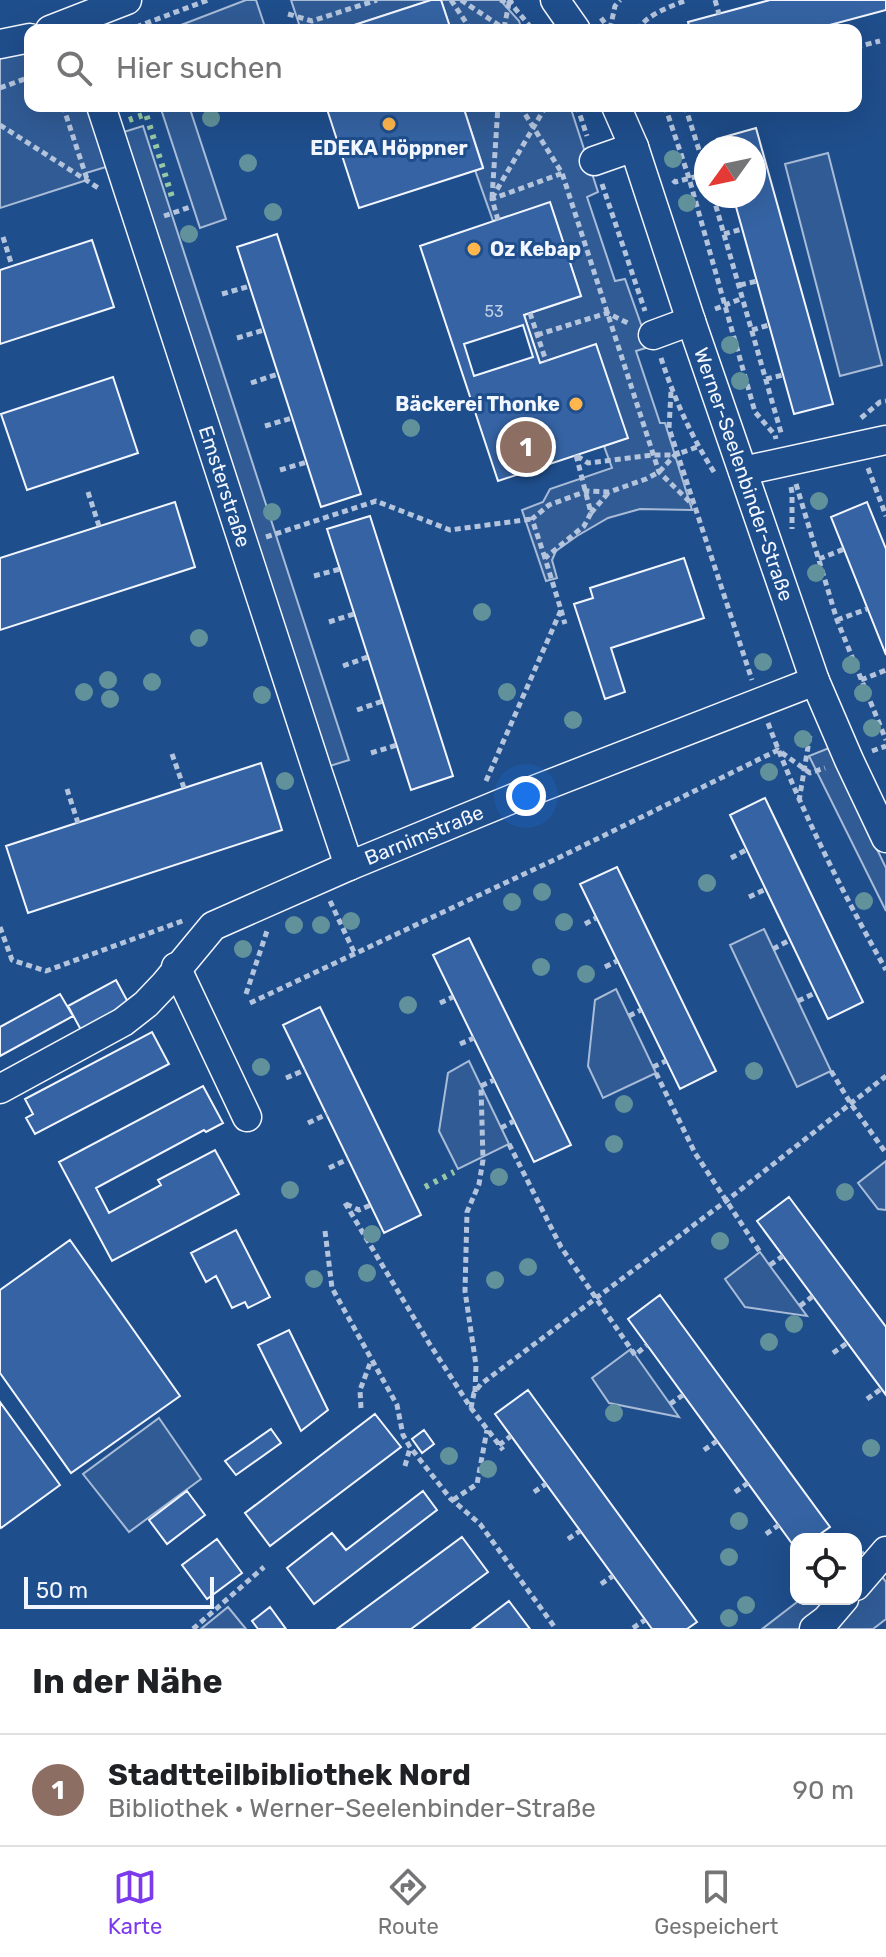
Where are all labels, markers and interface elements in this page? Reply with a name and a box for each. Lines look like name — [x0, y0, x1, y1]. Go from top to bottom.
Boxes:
search box — [24, 24, 862, 112]
icon: search — [52, 46, 96, 90]
text: Hier suchen — [116, 50, 283, 86]
marker: EDEKA Höppner — [380, 115, 398, 133]
place label: EDEKA Höppner — [310, 136, 468, 160]
north arrow — [694, 136, 766, 208]
place label: Oz Kebap — [490, 237, 581, 261]
marker: Oz Kebap — [465, 240, 483, 258]
house number: 53 — [484, 302, 504, 321]
street label: Werner-Seelenbinder-Straße — [689, 344, 799, 604]
place label: Bäckerei Thonke — [395, 392, 560, 416]
marker: Bäckerei Thonke — [567, 395, 585, 413]
pin: 1 — [500, 417, 552, 477]
street label: Emsterstraße — [194, 423, 256, 550]
your location — [506, 776, 546, 816]
street label: Barnimstraße — [361, 800, 487, 870]
map controls — [790, 1533, 862, 1605]
button: locate — [790, 1533, 862, 1605]
scale bar — [24, 1573, 214, 1609]
text: 50 m — [36, 1577, 88, 1604]
text: In der Nähe — [32, 1661, 223, 1702]
text: Stadtteilbibliothek Nord — [108, 1757, 471, 1793]
text: 1 — [52, 1775, 64, 1806]
text: 90 m — [793, 1775, 854, 1806]
text: Bibliothek · Werner-Seelenbinder-Straße — [108, 1793, 596, 1824]
tab: Karte — [108, 1865, 162, 1940]
tab: Route — [378, 1865, 439, 1940]
tab: Gespeichert — [654, 1865, 778, 1940]

